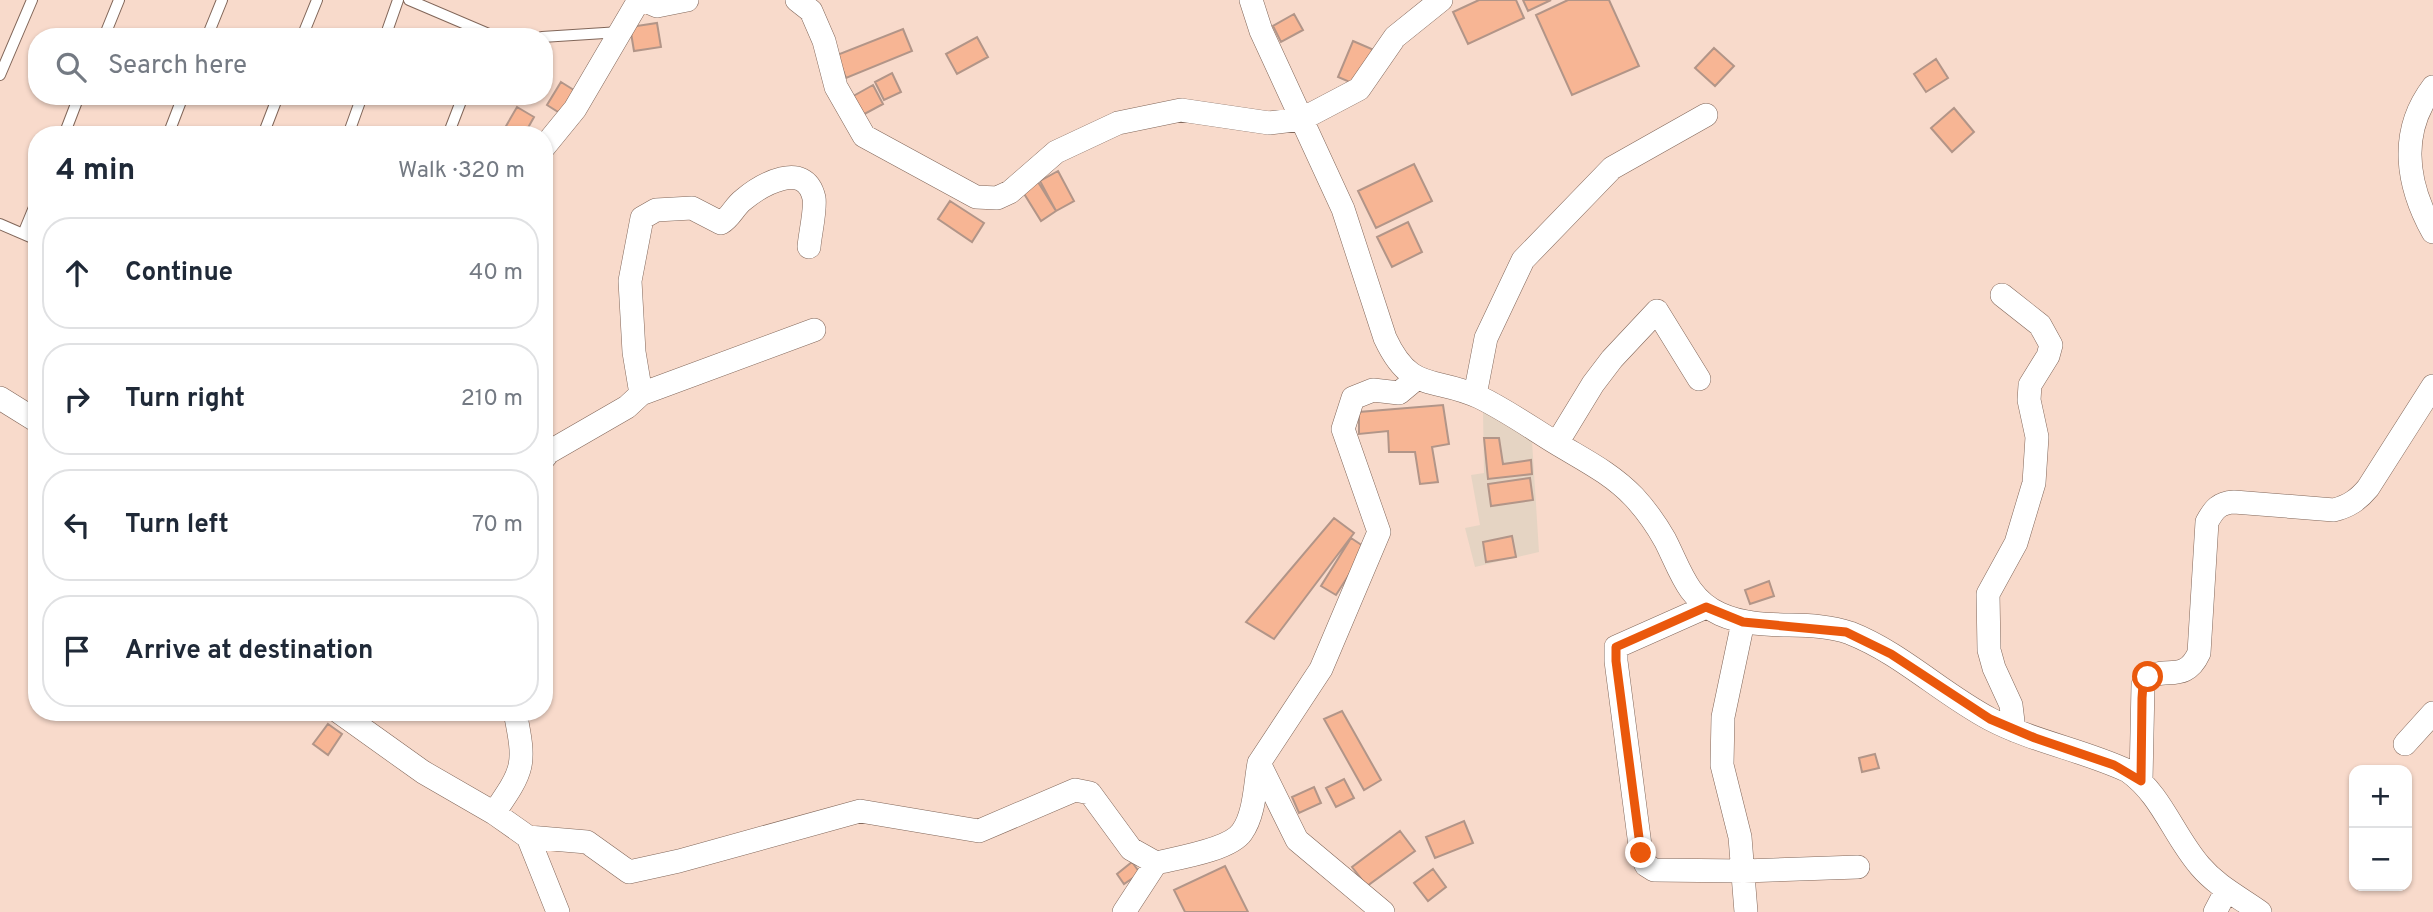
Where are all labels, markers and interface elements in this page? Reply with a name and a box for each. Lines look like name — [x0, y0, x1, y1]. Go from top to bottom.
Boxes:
search box — [28, 28, 553, 105]
icon: search — [52, 48, 90, 86]
text: Search here — [108, 50, 247, 83]
text: 4 min — [56, 153, 135, 190]
text: Walk · 320 m — [398, 157, 525, 186]
icon: ahead — [58, 254, 96, 292]
text: Continue — [125, 257, 233, 290]
text: 40 m — [469, 259, 523, 288]
icon: right — [58, 380, 96, 418]
text: Turn right — [125, 383, 245, 416]
text: 210 m — [461, 385, 523, 414]
icon: left — [58, 506, 96, 544]
text: Turn left — [125, 509, 229, 542]
text: 70 m — [472, 511, 523, 540]
icon: arrive — [58, 632, 96, 670]
text: Arrive at destination — [125, 635, 373, 668]
route start — [2132, 661, 2163, 692]
map controls — [2349, 765, 2412, 891]
button: + — [2349, 765, 2412, 828]
button: − — [2349, 828, 2412, 891]
route end — [1625, 837, 1656, 868]

